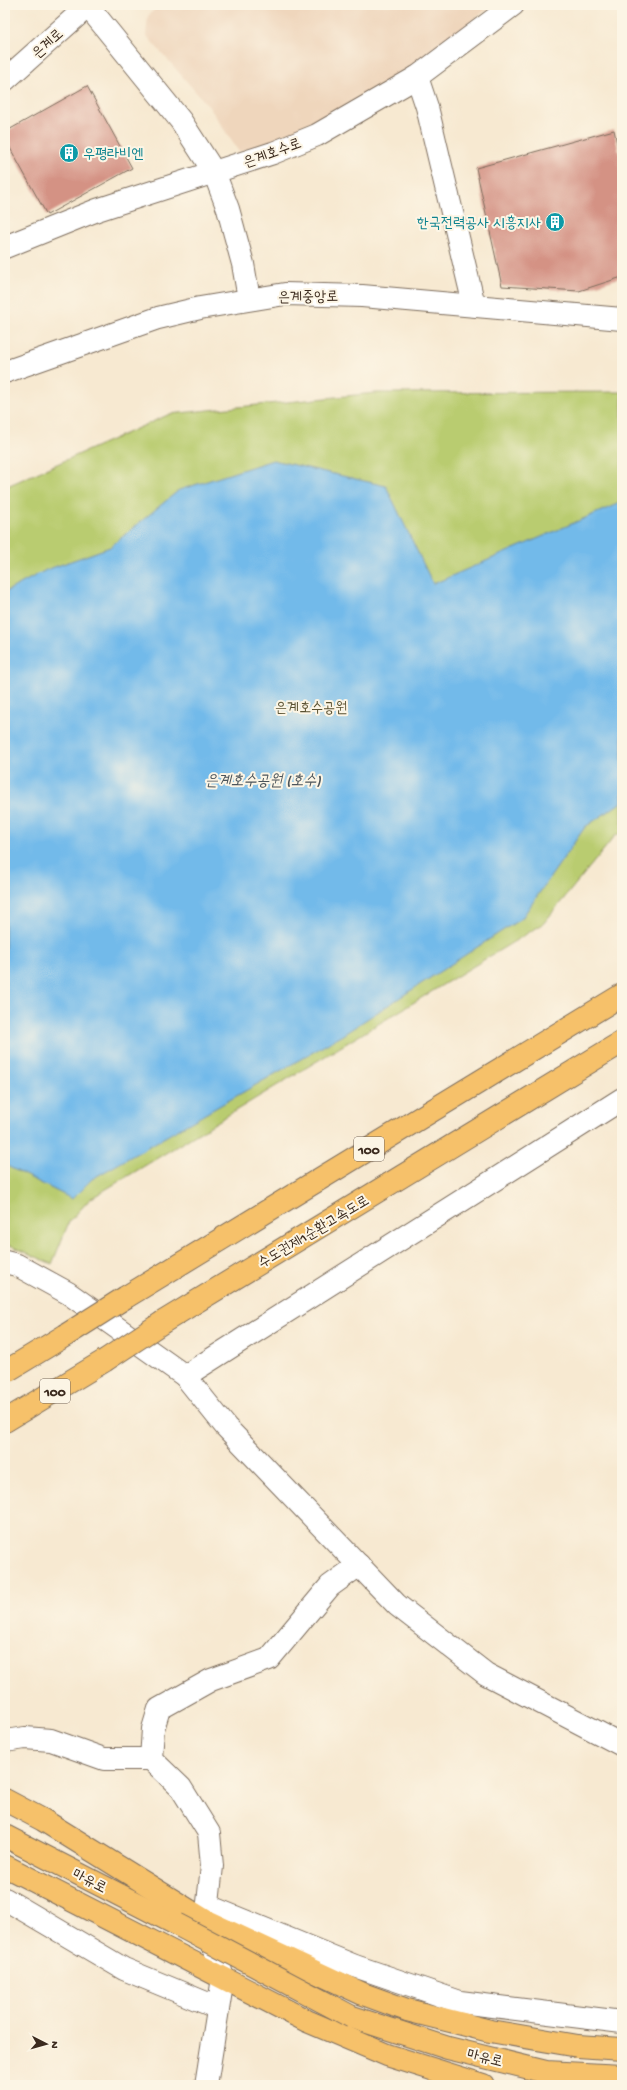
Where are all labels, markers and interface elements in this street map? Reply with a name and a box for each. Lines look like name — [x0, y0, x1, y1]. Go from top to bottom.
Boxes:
street label: 은계로 — [29, 26, 68, 63]
street label: 은계호수로 — [241, 135, 304, 173]
building icon: 우평라비엔 — [58, 142, 80, 164]
place label: 우평라비엔 — [83, 146, 143, 164]
building icon: 한국전력공사 시흥지사 — [544, 211, 566, 233]
place label: 한국전력공사 시흥지사 — [417, 215, 541, 233]
street label: 은계중앙로 — [278, 288, 338, 308]
park label: 은계호수공원 — [275, 700, 347, 718]
water label: 은계호수공원 (호수) — [205, 773, 321, 792]
road number: 100 — [354, 1137, 384, 1161]
street label: 수도권제1순환고속도로 — [255, 1192, 373, 1273]
road number: 100 — [40, 1379, 70, 1403]
street label: 마유로 — [69, 1866, 109, 1898]
north arrow — [26, 2024, 66, 2064]
text: N — [48, 2041, 60, 2049]
street label: 마유로 — [465, 2046, 504, 2072]

